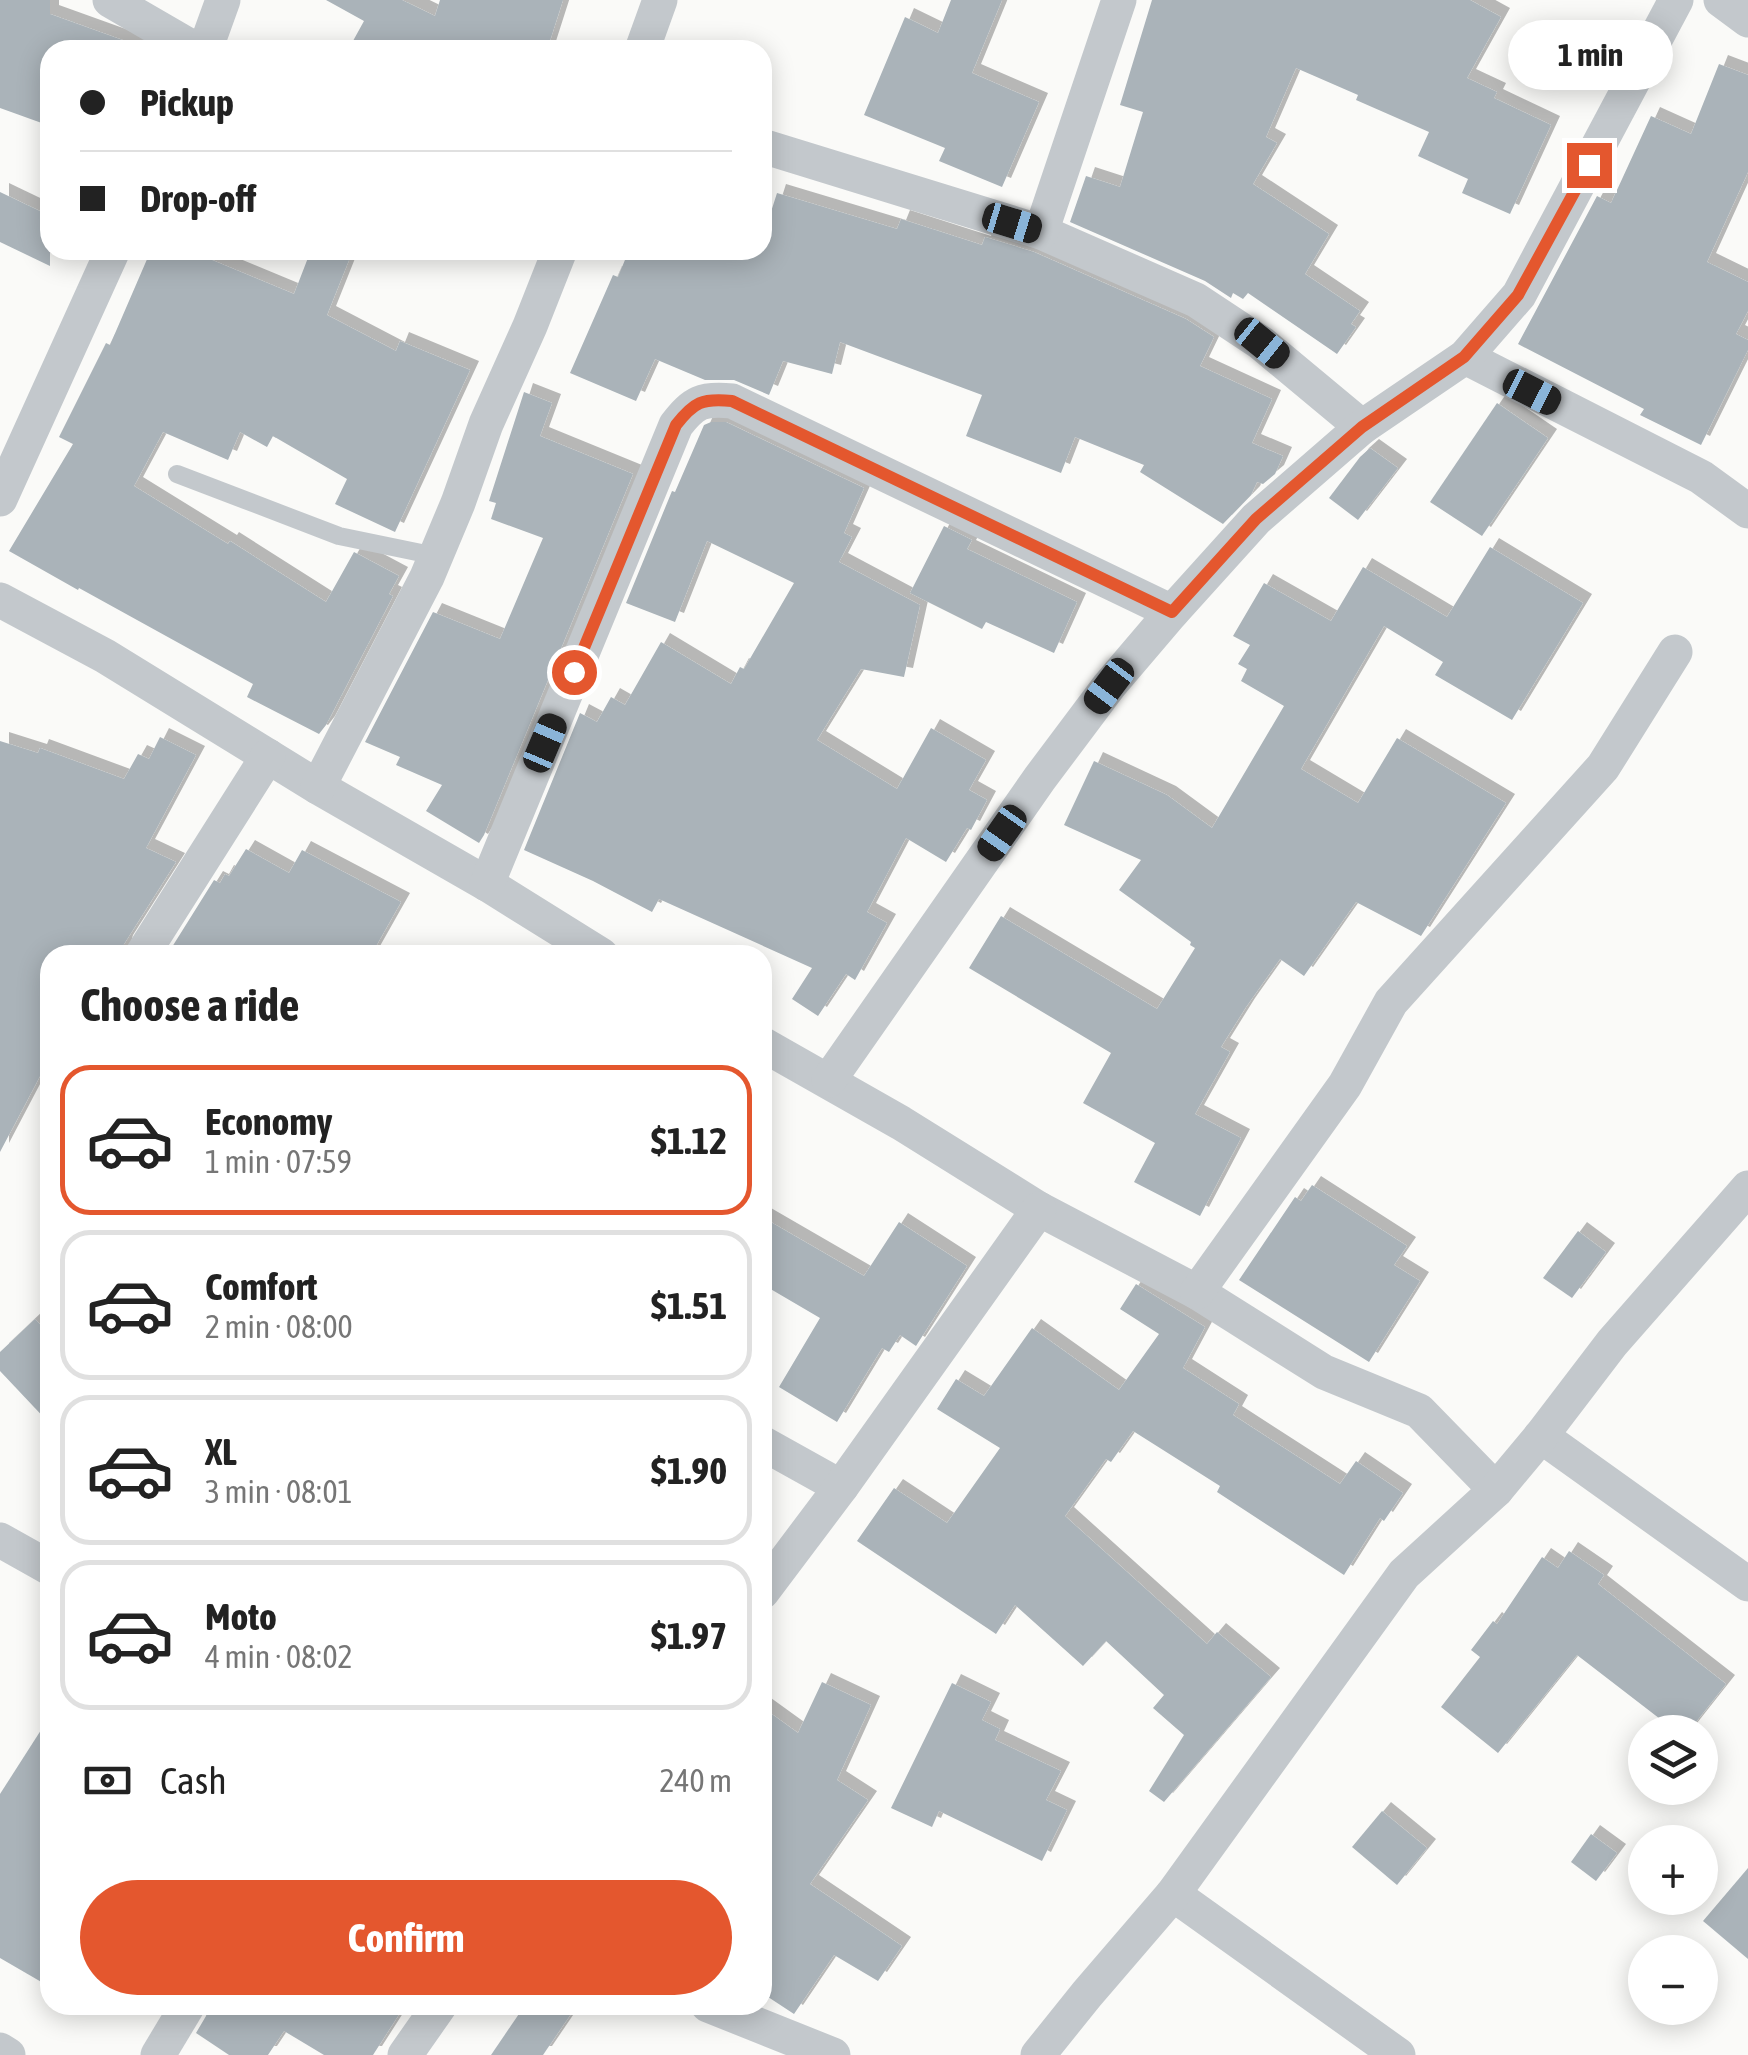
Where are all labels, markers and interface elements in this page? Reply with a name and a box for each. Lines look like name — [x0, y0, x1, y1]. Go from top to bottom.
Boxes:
callout: 1 min — [1506, 20, 1672, 90]
text: 1 min — [1558, 36, 1623, 73]
text: Pickup — [140, 81, 234, 124]
route end — [1567, 143, 1612, 188]
text: Drop-off — [140, 177, 256, 220]
car — [979, 200, 1045, 246]
car — [1229, 312, 1295, 374]
car — [1498, 365, 1566, 419]
route start — [552, 650, 597, 695]
car — [1079, 653, 1139, 719]
car — [519, 710, 571, 776]
car — [973, 800, 1031, 866]
text: Choose a ride — [80, 979, 299, 1031]
icon: car — [85, 1095, 175, 1185]
text: Economy — [205, 1100, 332, 1143]
text: $1.12 — [651, 1119, 727, 1162]
text: 1 min · 07:59 — [205, 1143, 352, 1180]
icon: car — [85, 1260, 175, 1350]
text: Comfort — [205, 1265, 317, 1308]
text: $1.51 — [651, 1284, 727, 1327]
text: 2 min · 08:00 — [205, 1308, 352, 1345]
icon: car — [85, 1425, 175, 1515]
text: XL — [205, 1430, 237, 1473]
text: $1.90 — [651, 1449, 727, 1492]
text: 3 min · 08:01 — [205, 1473, 352, 1510]
icon: car — [85, 1590, 175, 1680]
text: Moto — [205, 1595, 277, 1638]
text: $1.97 — [651, 1614, 727, 1657]
text: 4 min · 08:02 — [205, 1638, 352, 1675]
map controls — [1628, 1715, 1718, 2025]
button: layers — [1628, 1715, 1718, 1805]
icon: cash — [80, 1753, 135, 1808]
text: Cash — [160, 1759, 227, 1802]
text: 240 m — [659, 1762, 732, 1799]
button: + — [1628, 1825, 1718, 1915]
button: Confirm — [80, 1880, 732, 1995]
button: − — [1628, 1935, 1718, 2025]

